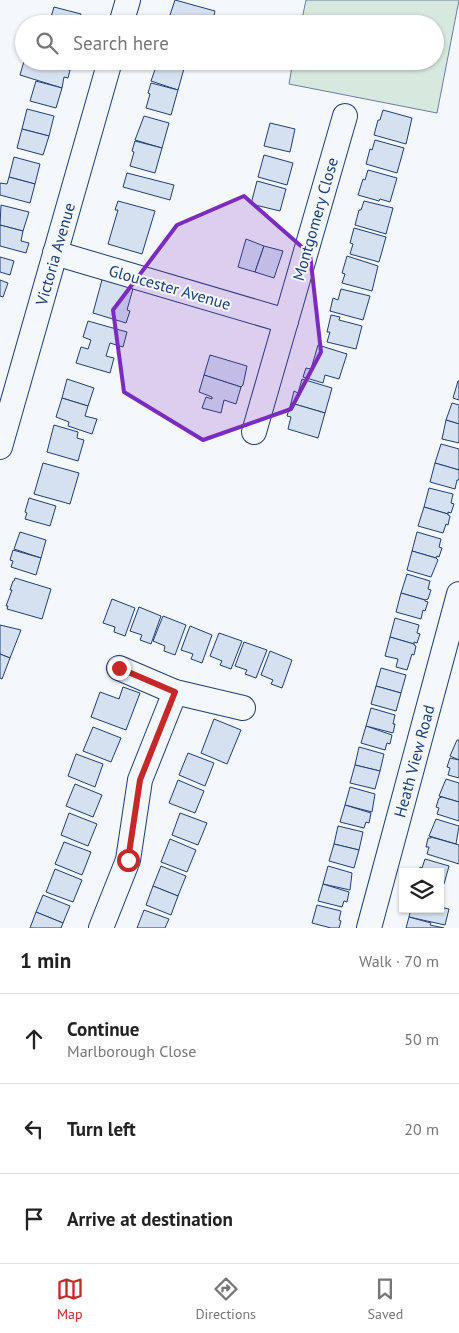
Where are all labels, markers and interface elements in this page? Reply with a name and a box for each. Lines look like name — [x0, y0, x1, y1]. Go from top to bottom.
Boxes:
search box — [15, 15, 444, 70]
icon: search — [33, 29, 61, 57]
text: Search here — [73, 31, 169, 55]
street label: Montgomery Close — [288, 155, 342, 283]
street label: Victoria Avenue — [31, 200, 79, 309]
street label: Gloucester Avenue — [107, 260, 233, 314]
route end — [108, 657, 131, 680]
street label: Heath View Road — [389, 703, 439, 819]
route start — [117, 849, 140, 872]
map controls — [399, 868, 444, 913]
button: layers — [399, 868, 444, 913]
text: 1 min — [20, 947, 71, 974]
text: Walk · 70 m — [359, 951, 439, 971]
text: Continue — [67, 1017, 139, 1041]
icon: ahead — [20, 1025, 48, 1053]
text: 50 m — [404, 1029, 439, 1049]
text: Marlborough Close — [67, 1041, 196, 1061]
icon: left — [20, 1115, 48, 1143]
text: Turn left — [67, 1117, 136, 1141]
text: 20 m — [404, 1119, 439, 1139]
icon: arrive — [20, 1205, 48, 1233]
text: Arrive at destination — [67, 1207, 233, 1231]
tab: Map — [56, 1275, 84, 1323]
tab: Directions — [195, 1275, 256, 1323]
tab: Saved — [368, 1275, 403, 1323]

